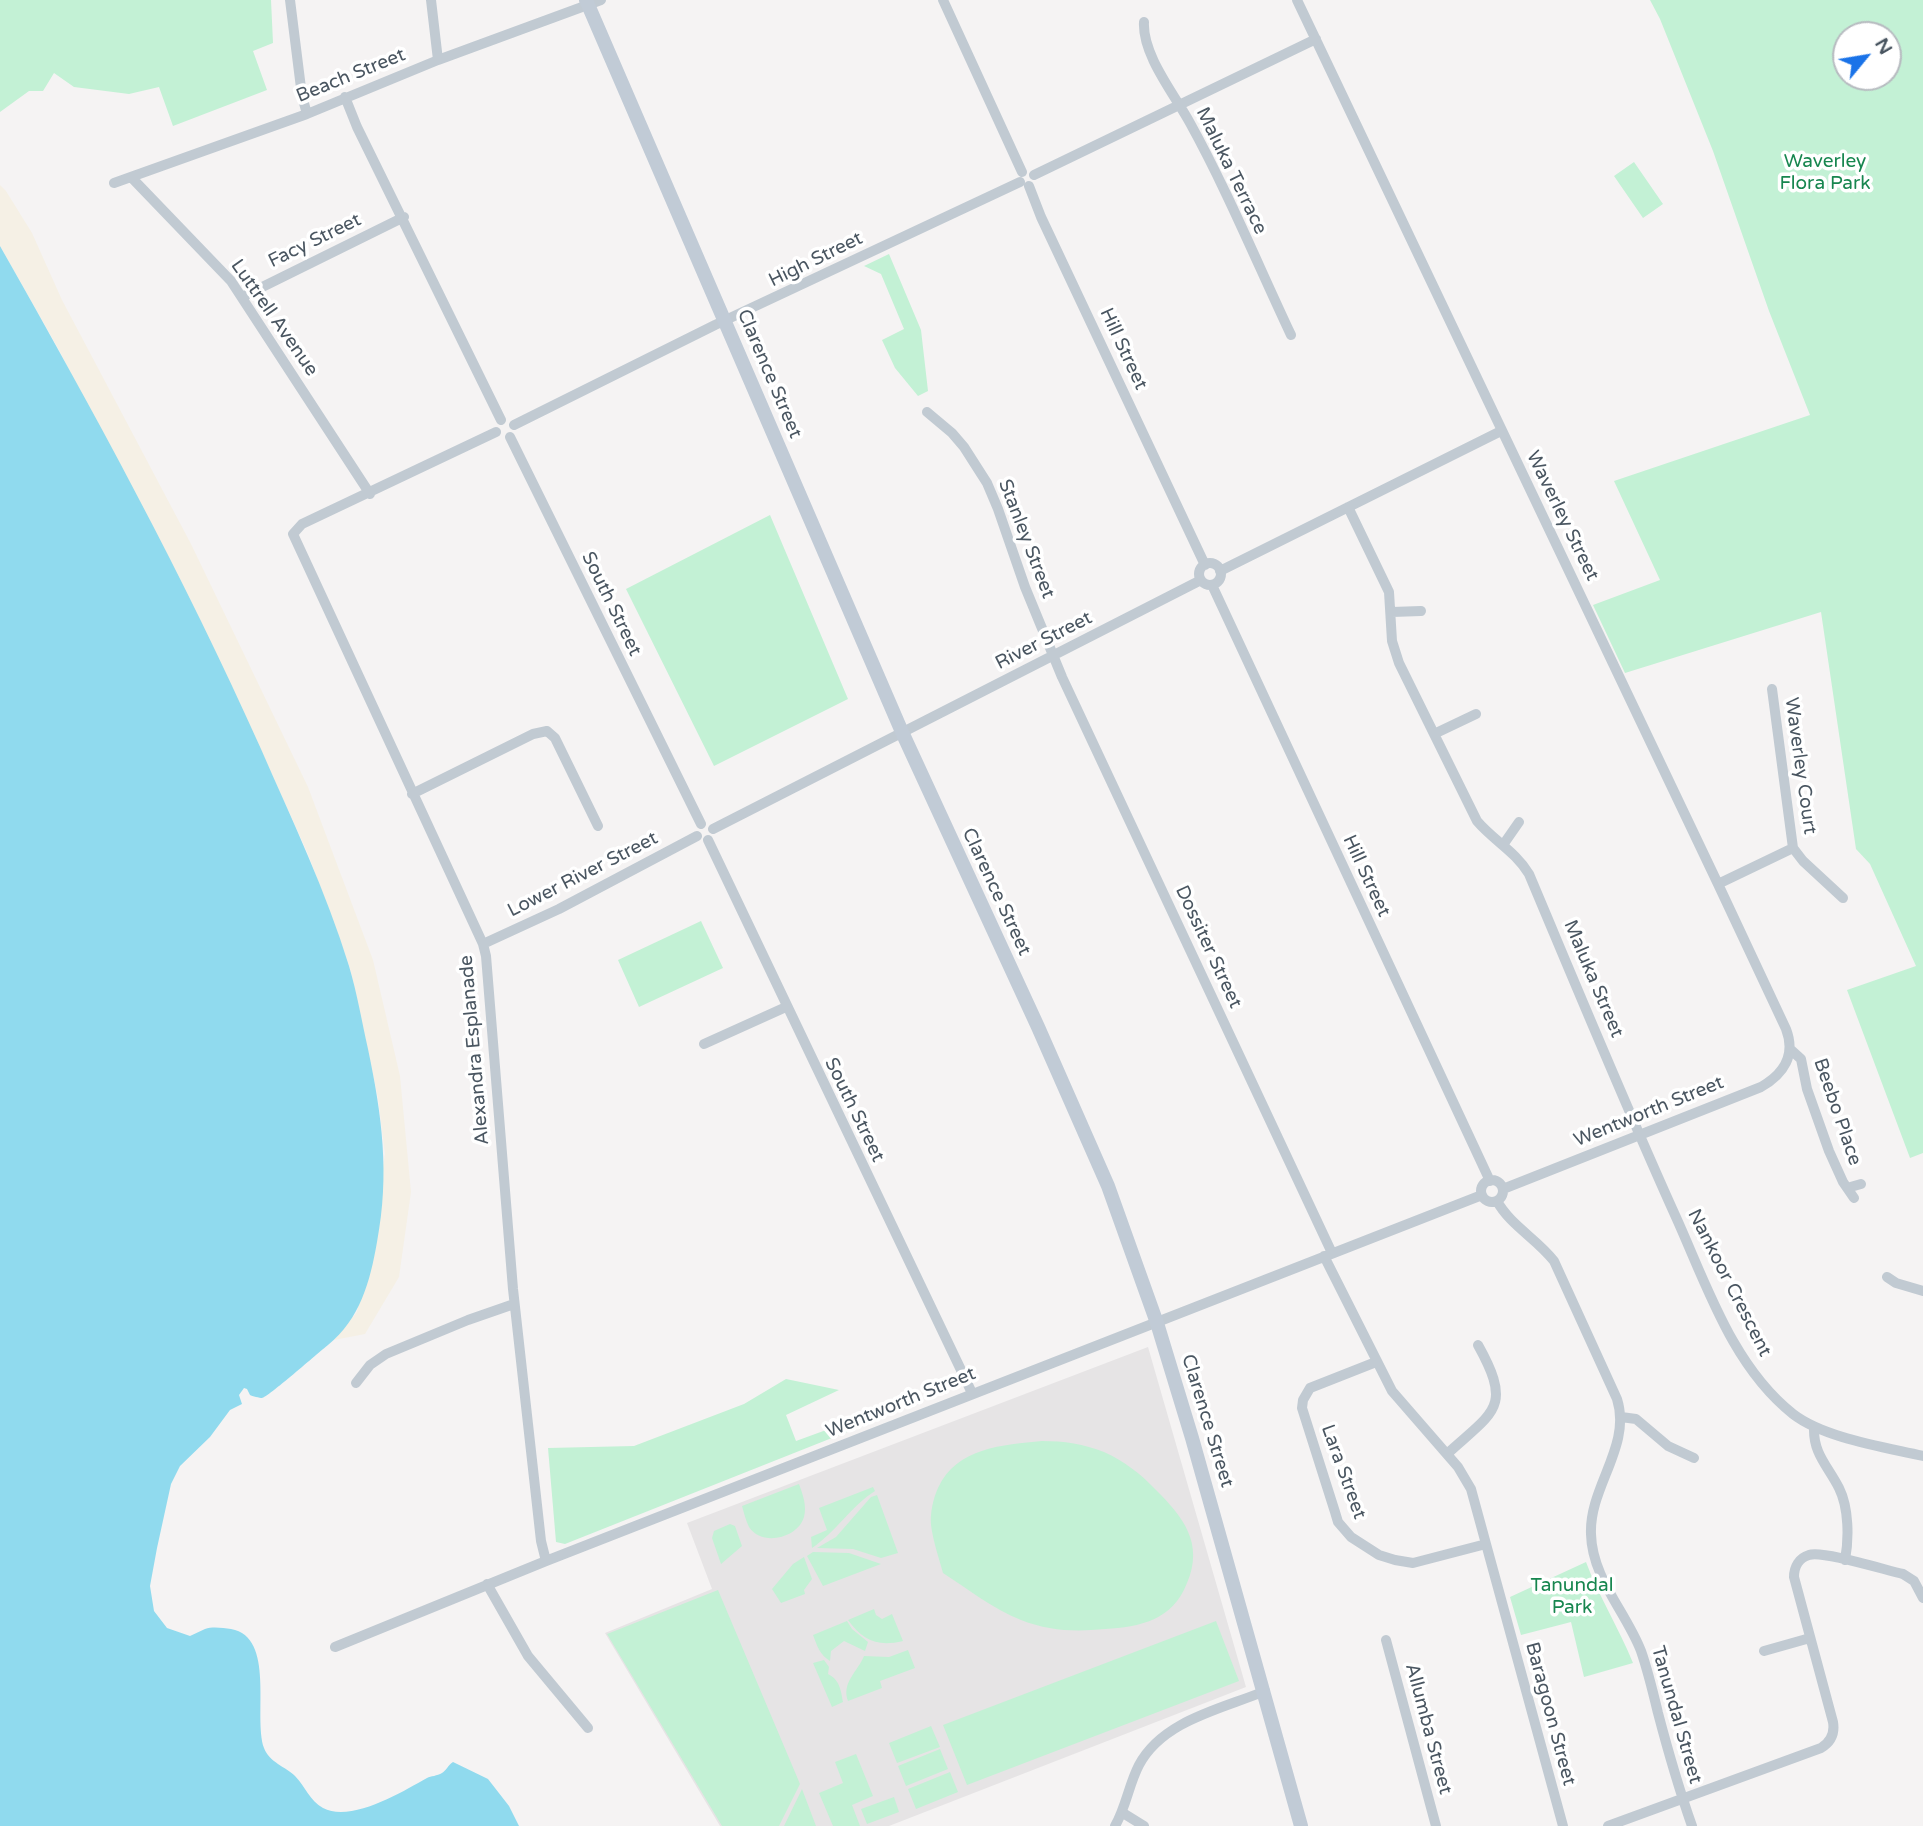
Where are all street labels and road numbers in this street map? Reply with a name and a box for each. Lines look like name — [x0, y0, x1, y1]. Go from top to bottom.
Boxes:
street label: Beach Street — [293, 44, 409, 108]
street label: Maluka Terrace — [1190, 104, 1272, 238]
street label: Facy Street — [265, 209, 365, 273]
street label: High Street — [765, 227, 867, 293]
street label: Luttrell Avenue — [225, 255, 323, 381]
street label: Hill Street — [1094, 304, 1152, 394]
street label: Clarence Street — [732, 306, 806, 442]
street label: Waverley Street — [1521, 447, 1603, 585]
street label: Stanley Street — [993, 476, 1059, 602]
street label: South Street — [576, 548, 646, 660]
street label: River Street — [992, 607, 1096, 675]
street label: Waverley Court — [1779, 696, 1821, 836]
street label: Clarence Street — [957, 825, 1035, 959]
street label: Lower River Street — [504, 827, 662, 923]
street label: Hill Street — [1337, 831, 1395, 921]
street label: Dossiter Street — [1170, 882, 1246, 1012]
street label: Maluka Street — [1558, 917, 1628, 1041]
street label: Alexandra Esplanade — [455, 954, 495, 1146]
street label: South Street — [819, 1054, 889, 1166]
street label: Beebo Place — [1808, 1055, 1866, 1169]
street label: Wentworth Street — [1571, 1072, 1727, 1152]
street label: Nankoor Crescent — [1682, 1205, 1776, 1361]
street label: Clarence Street — [1176, 1352, 1238, 1490]
street label: Wentworth Street — [823, 1363, 979, 1443]
street label: Lara Street — [1315, 1422, 1371, 1522]
street label: Baragoon Street — [1520, 1640, 1580, 1788]
street label: Tanundal Street — [1645, 1644, 1707, 1786]
street label: Allumba Street — [1400, 1661, 1456, 1797]

